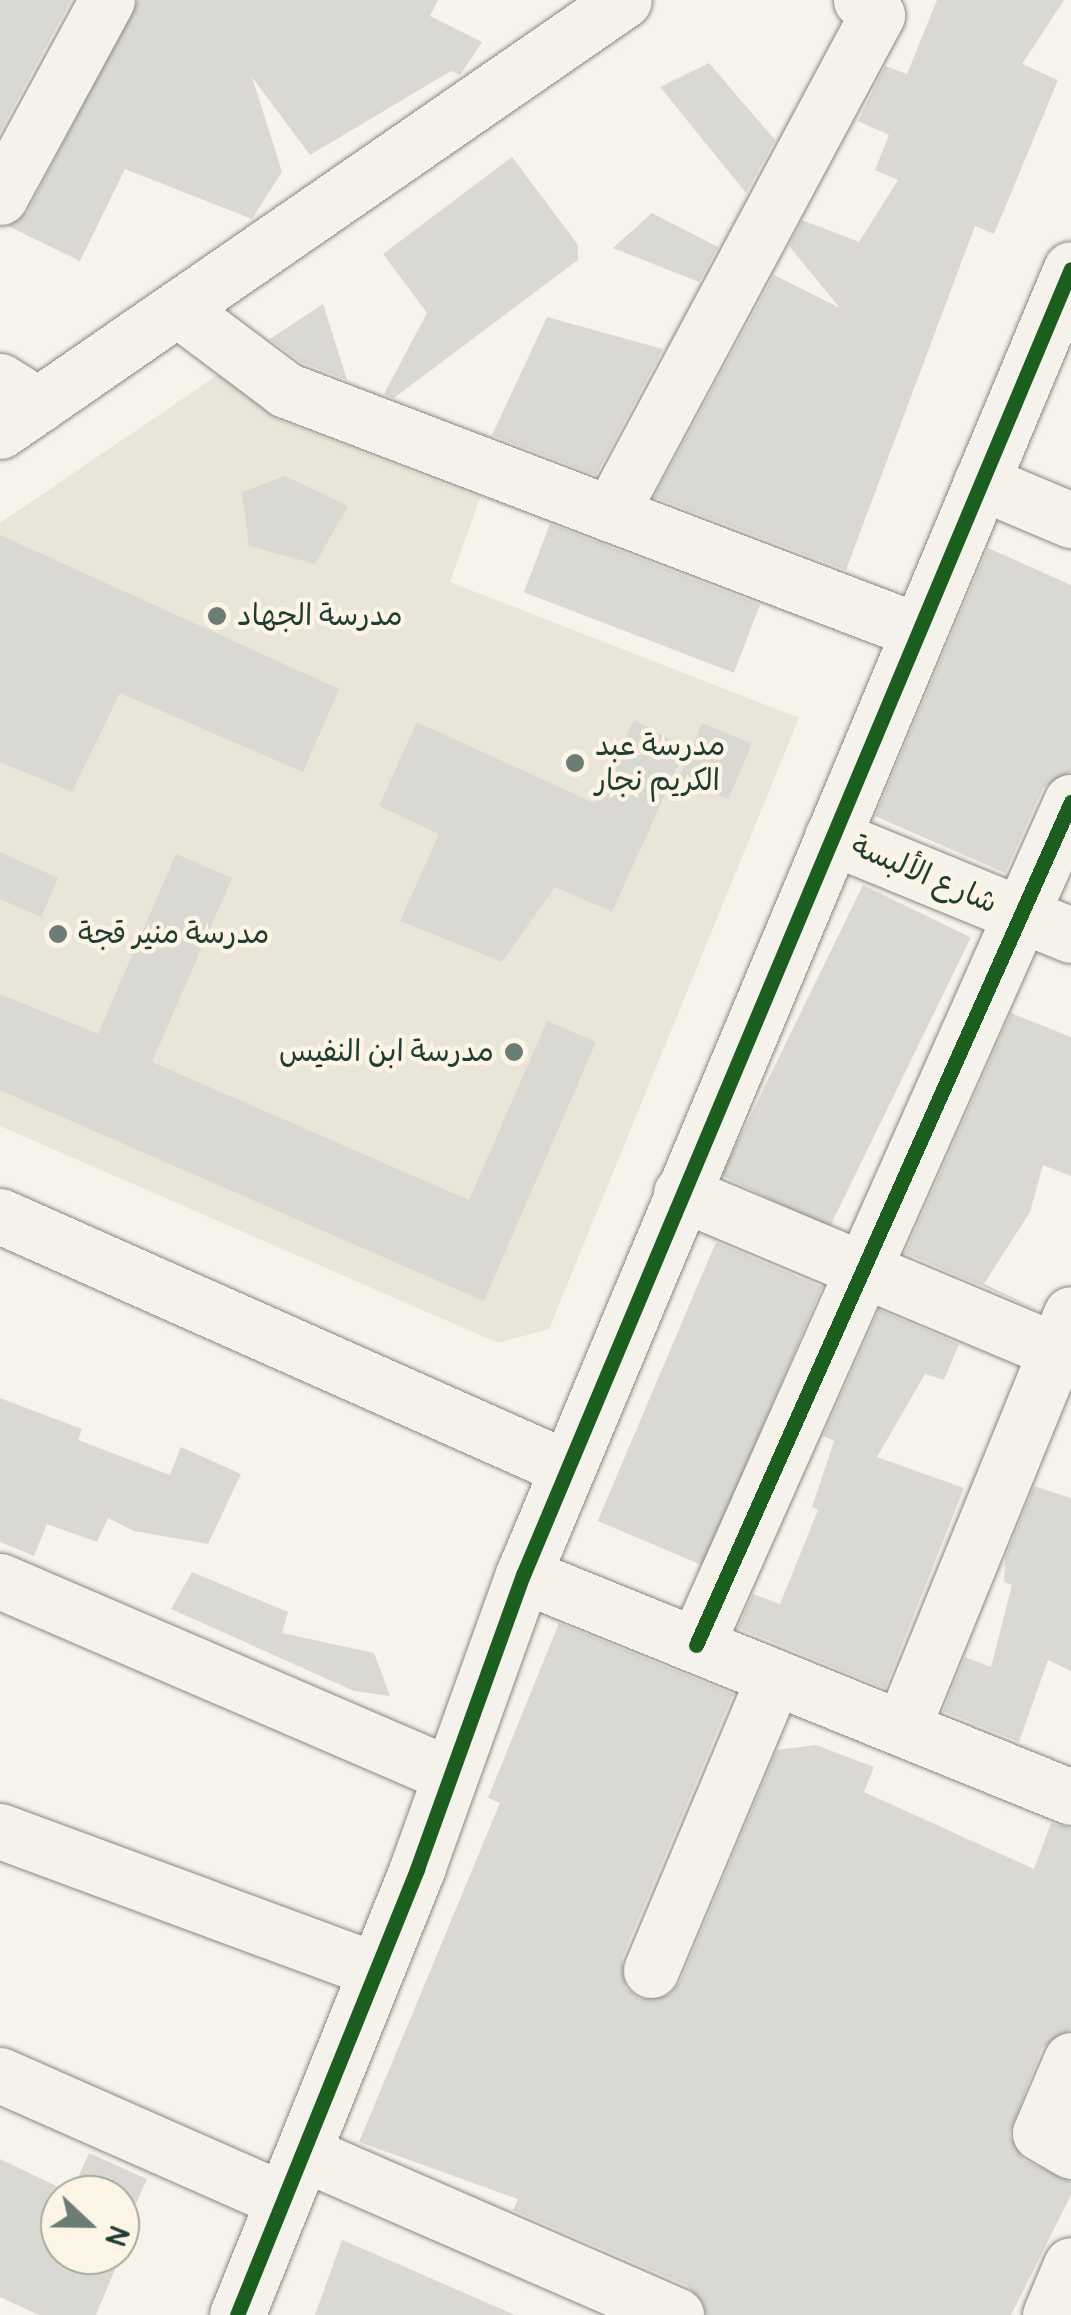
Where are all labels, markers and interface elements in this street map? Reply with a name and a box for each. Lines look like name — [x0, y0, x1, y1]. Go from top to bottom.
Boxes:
place label: مدرسة الجهاد — [237, 598, 403, 634]
marker: مدرسة الجهاد — [206, 605, 228, 627]
place label: مدرسة عبد الكريم نجار — [595, 728, 726, 798]
marker: مدرسة عبد الكريم نجار — [564, 752, 586, 774]
street label: شارع الألبسة — [846, 828, 1002, 922]
place label: مدرسة منير قجة — [78, 916, 269, 952]
marker: مدرسة منير قجة — [47, 923, 69, 945]
place label: مدرسة ابن النفيس — [279, 1034, 494, 1070]
marker: مدرسة ابن النفيس — [503, 1041, 525, 1063]
north arrow — [40, 2175, 140, 2275]
text: N — [97, 2220, 136, 2251]

